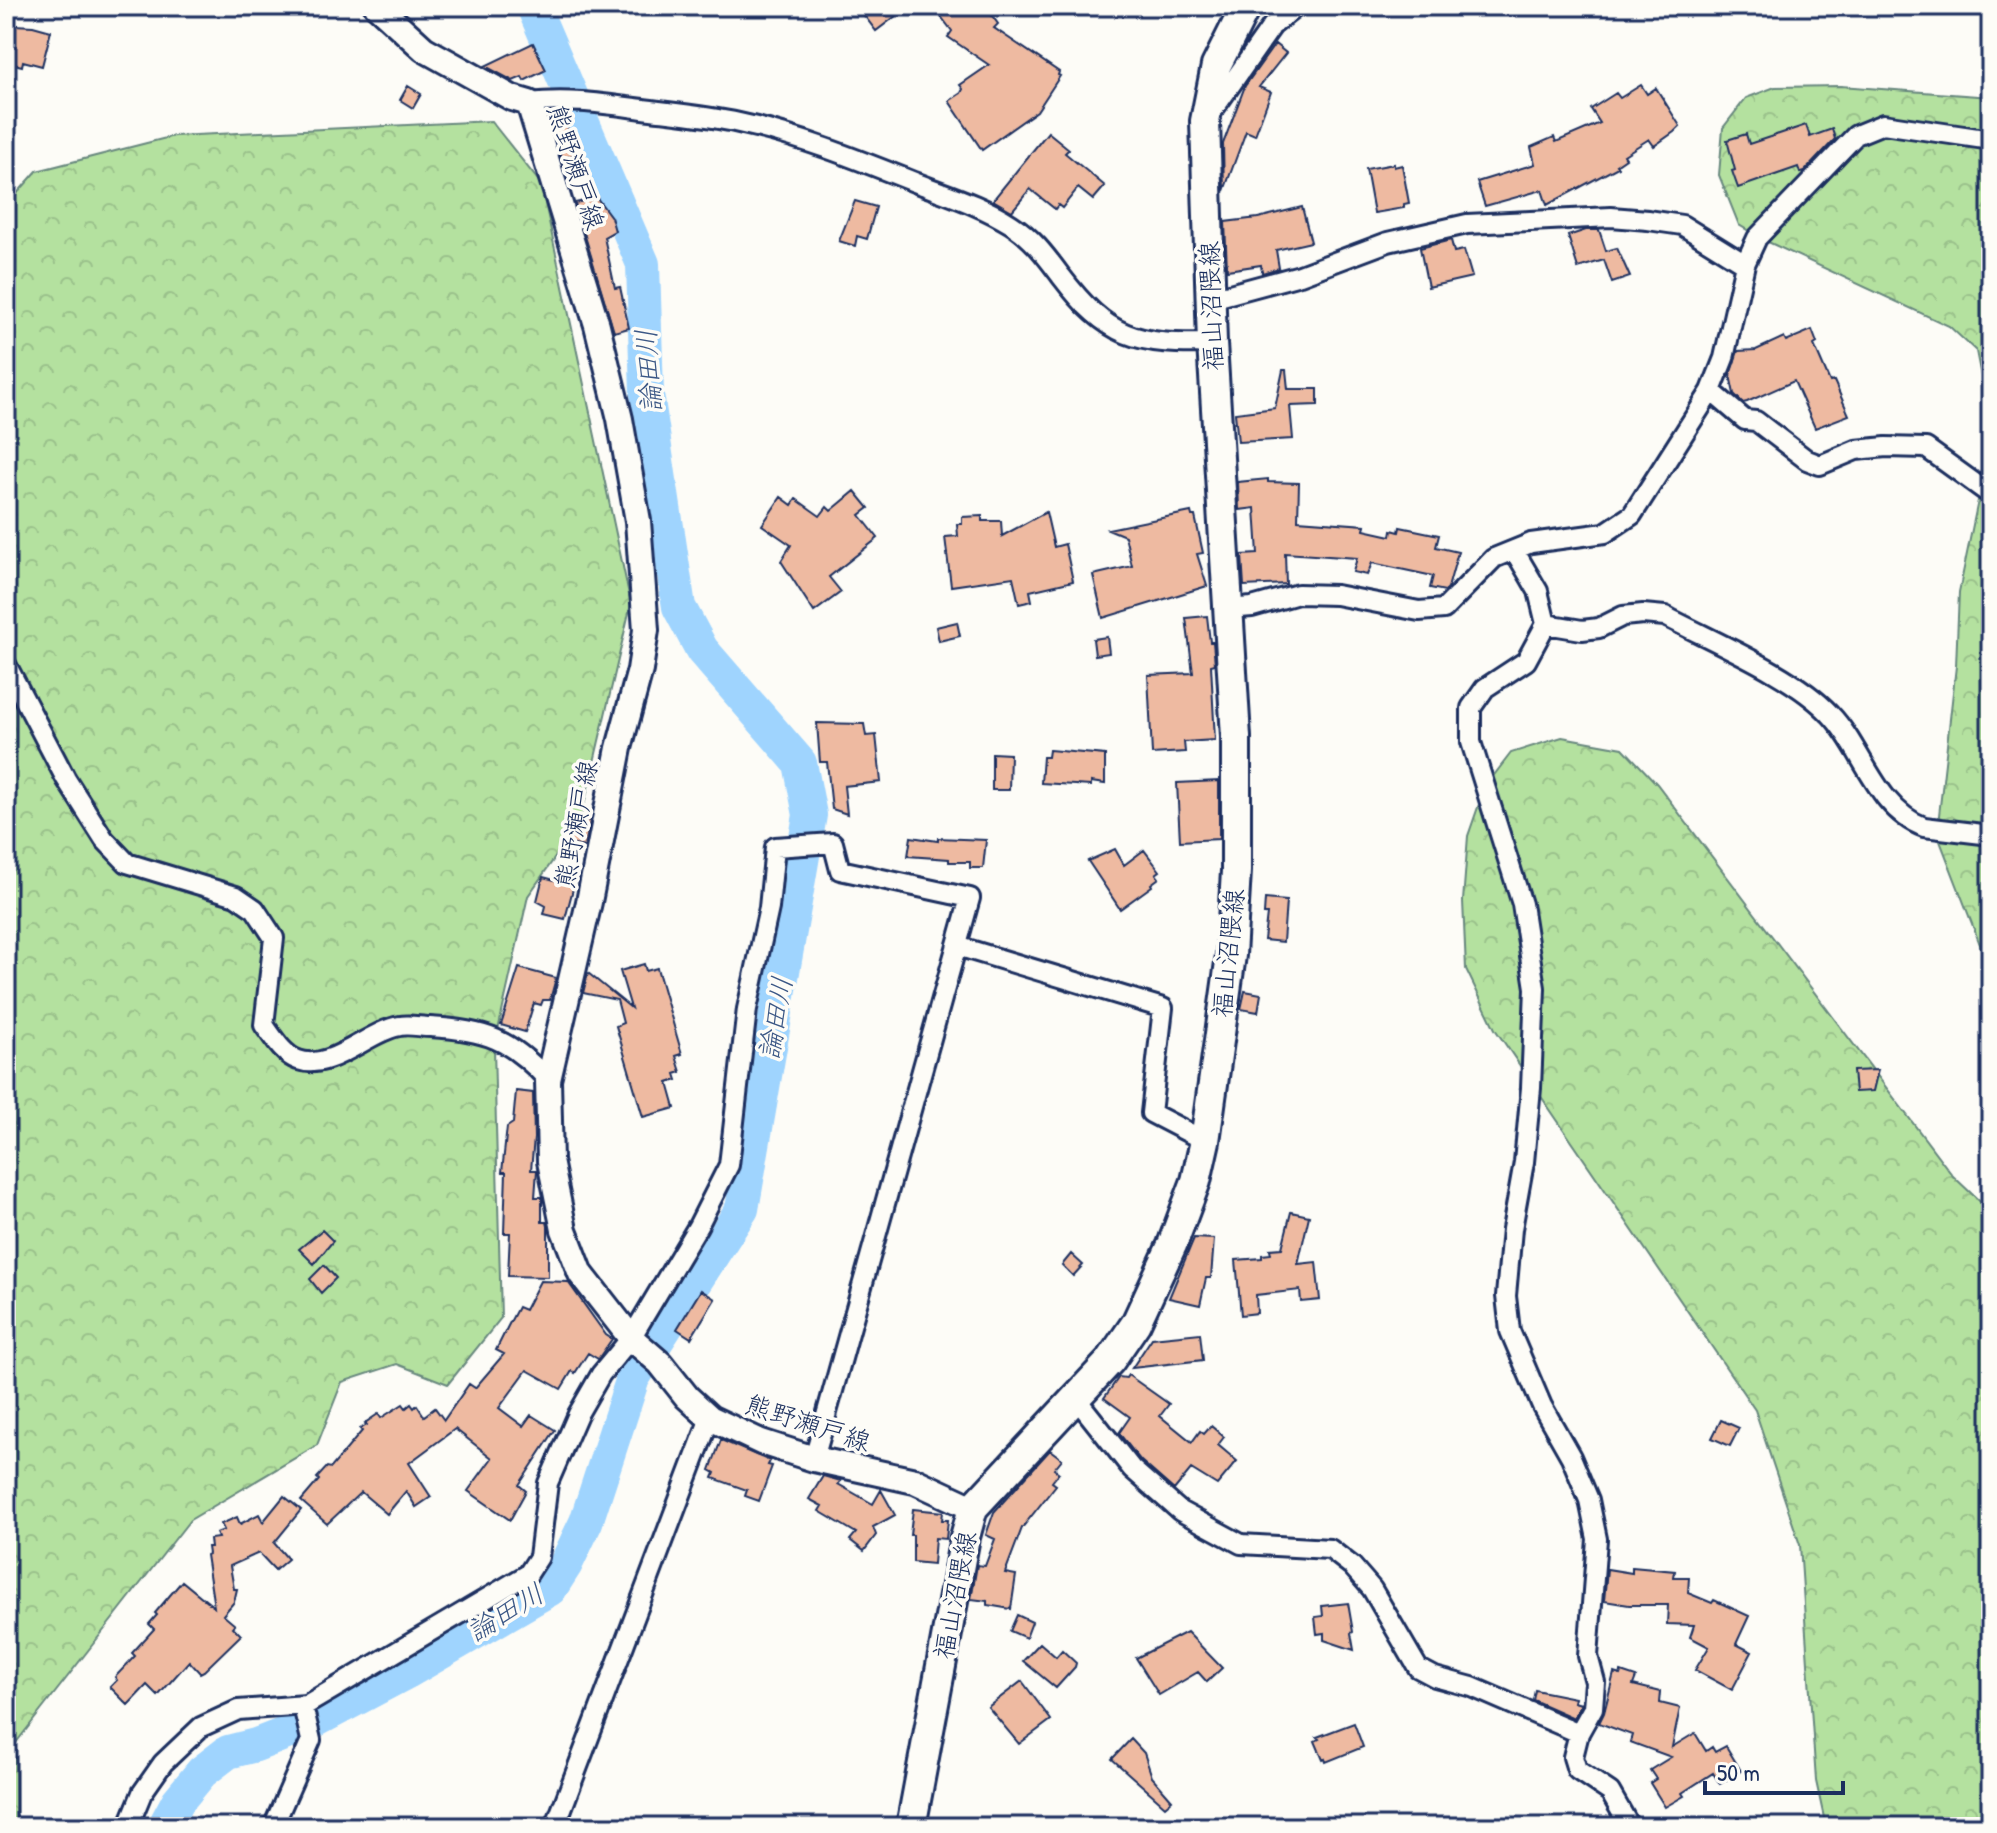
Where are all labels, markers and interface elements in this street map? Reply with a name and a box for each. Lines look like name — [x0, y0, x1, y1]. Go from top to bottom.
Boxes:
street label: 熊野瀬戸線 — [540, 100, 613, 234]
street label: 福山沼隈線 — [1191, 240, 1230, 372]
water label: 論田川 — [626, 328, 670, 414]
street label: 熊野瀬戸線 — [546, 757, 605, 891]
street label: 福山沼隈線 — [1203, 886, 1252, 1019]
water label: 論田川 — [749, 973, 801, 1063]
street label: 熊野瀬戸線 — [741, 1386, 875, 1459]
street label: 福山沼隈線 — [925, 1528, 984, 1662]
water label: 論田川 — [459, 1574, 551, 1650]
scale bar — [1705, 1745, 1843, 1795]
text: 50 m — [1717, 1756, 1760, 1788]

